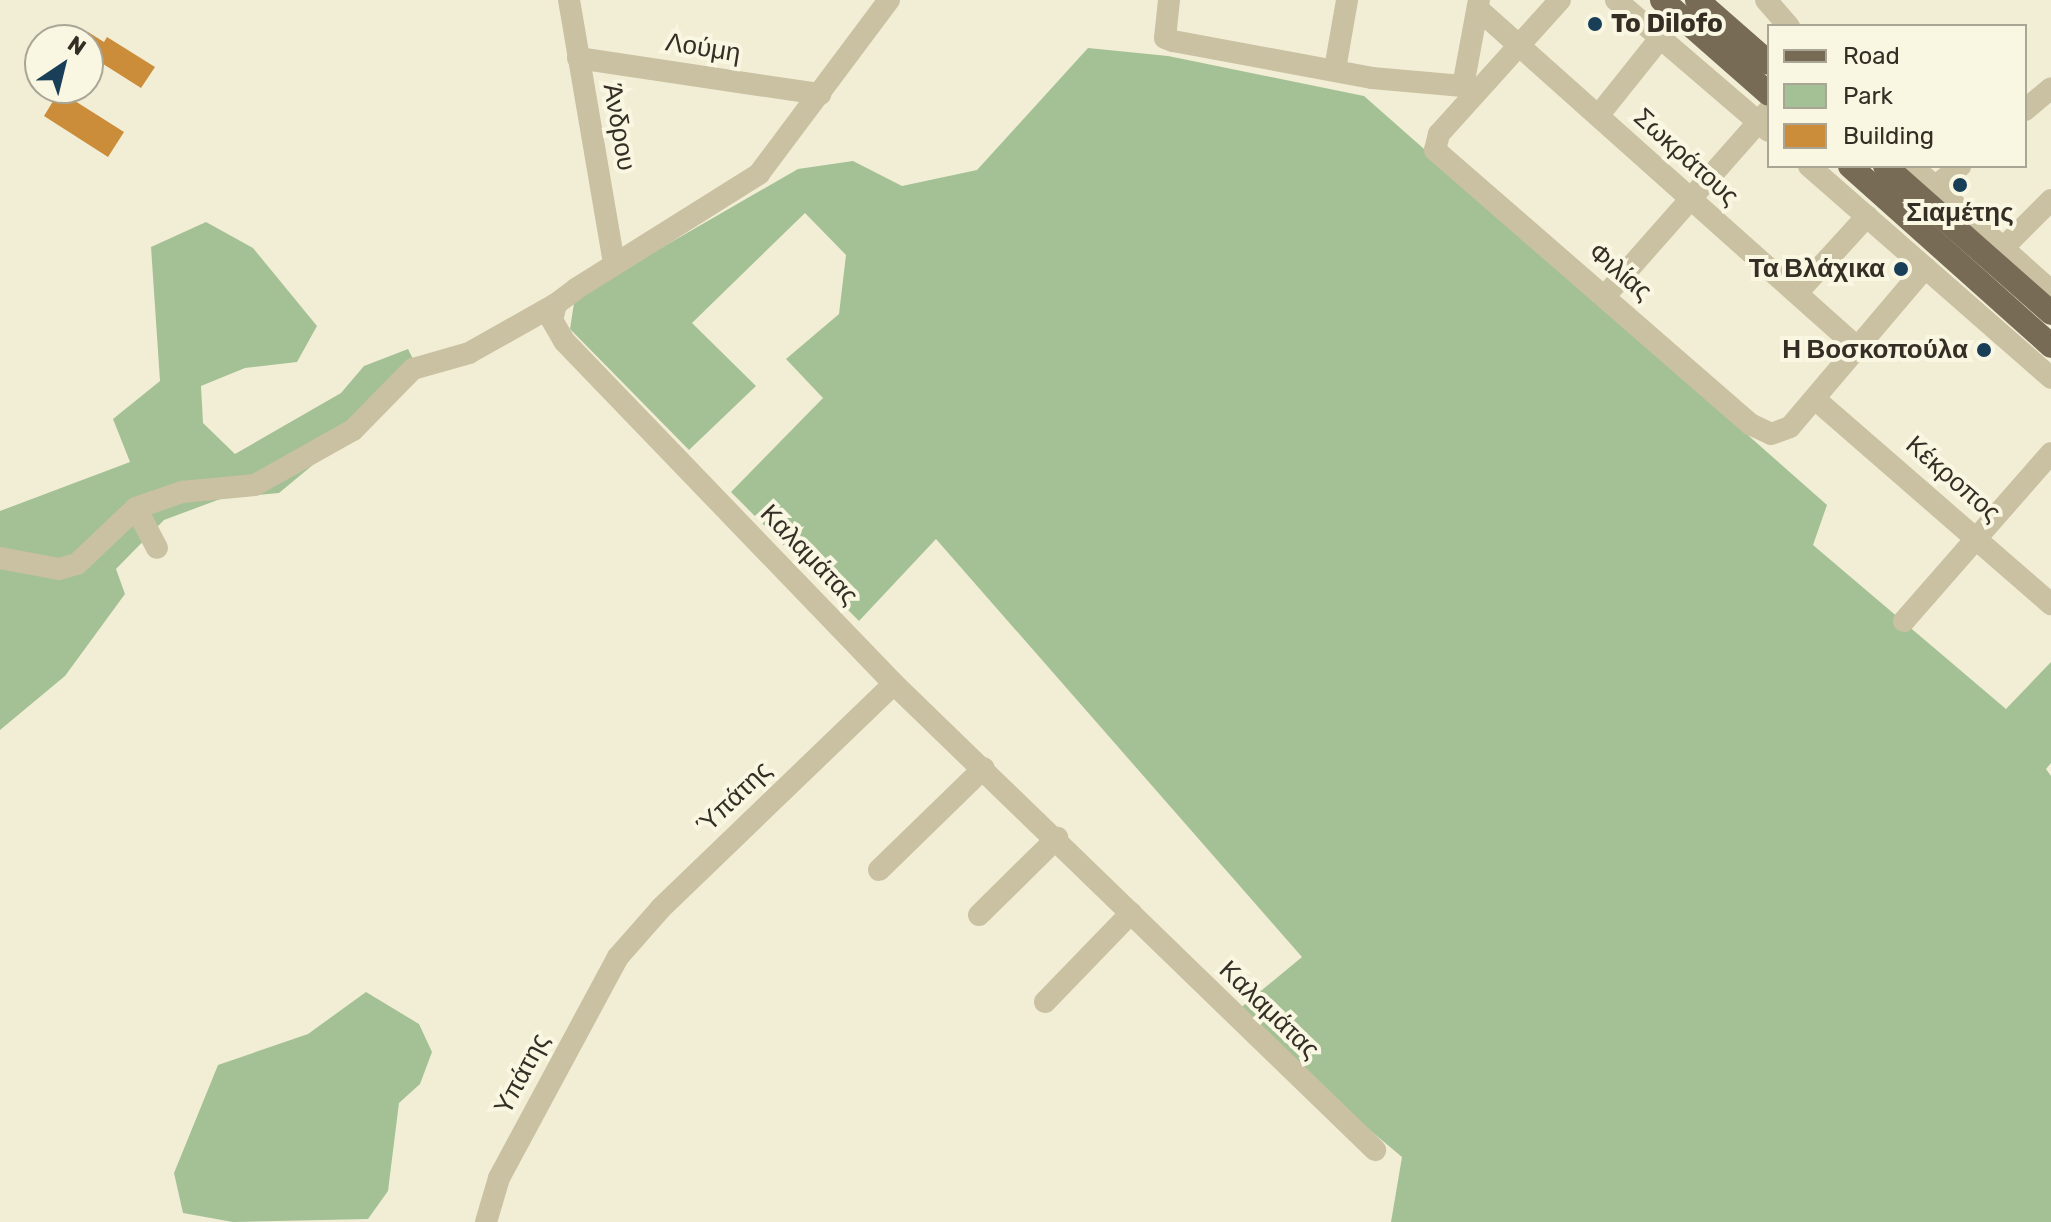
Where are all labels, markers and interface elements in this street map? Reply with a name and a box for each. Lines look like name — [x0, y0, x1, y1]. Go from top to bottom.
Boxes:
place label: To Dilofo — [1611, 8, 1723, 40]
marker: To Dilofo — [1586, 15, 1604, 33]
north arrow — [24, 24, 104, 104]
legend — [1767, 24, 2027, 168]
street label: Λούμη — [663, 27, 743, 69]
text: N — [63, 30, 91, 61]
text: Road — [1843, 42, 1900, 70]
street label: Άνδρου — [596, 81, 642, 173]
text: Park — [1843, 82, 1893, 110]
street label: Σωκράτους — [1627, 102, 1745, 212]
text: Building — [1843, 122, 1934, 150]
marker: Σιαμέτης — [1951, 176, 1969, 194]
place label: Σιαμέτης — [1906, 197, 2014, 229]
street label: Φιλίας — [1582, 237, 1658, 307]
place label: Τα Βλάχικα — [1749, 253, 1885, 285]
marker: Τα Βλάχικα — [1892, 260, 1910, 278]
place label: Η Βοσκοπούλα — [1782, 334, 1968, 366]
marker: Η Βοσκοπούλα — [1975, 341, 1993, 359]
street label: Κέκροπος — [1899, 429, 2007, 529]
street label: Καλαμάτας — [754, 498, 864, 612]
street label: Ύπάτης — [690, 755, 778, 841]
street label: Καλαμάτας — [1212, 955, 1326, 1065]
street label: Υπάτης — [488, 1028, 556, 1120]

